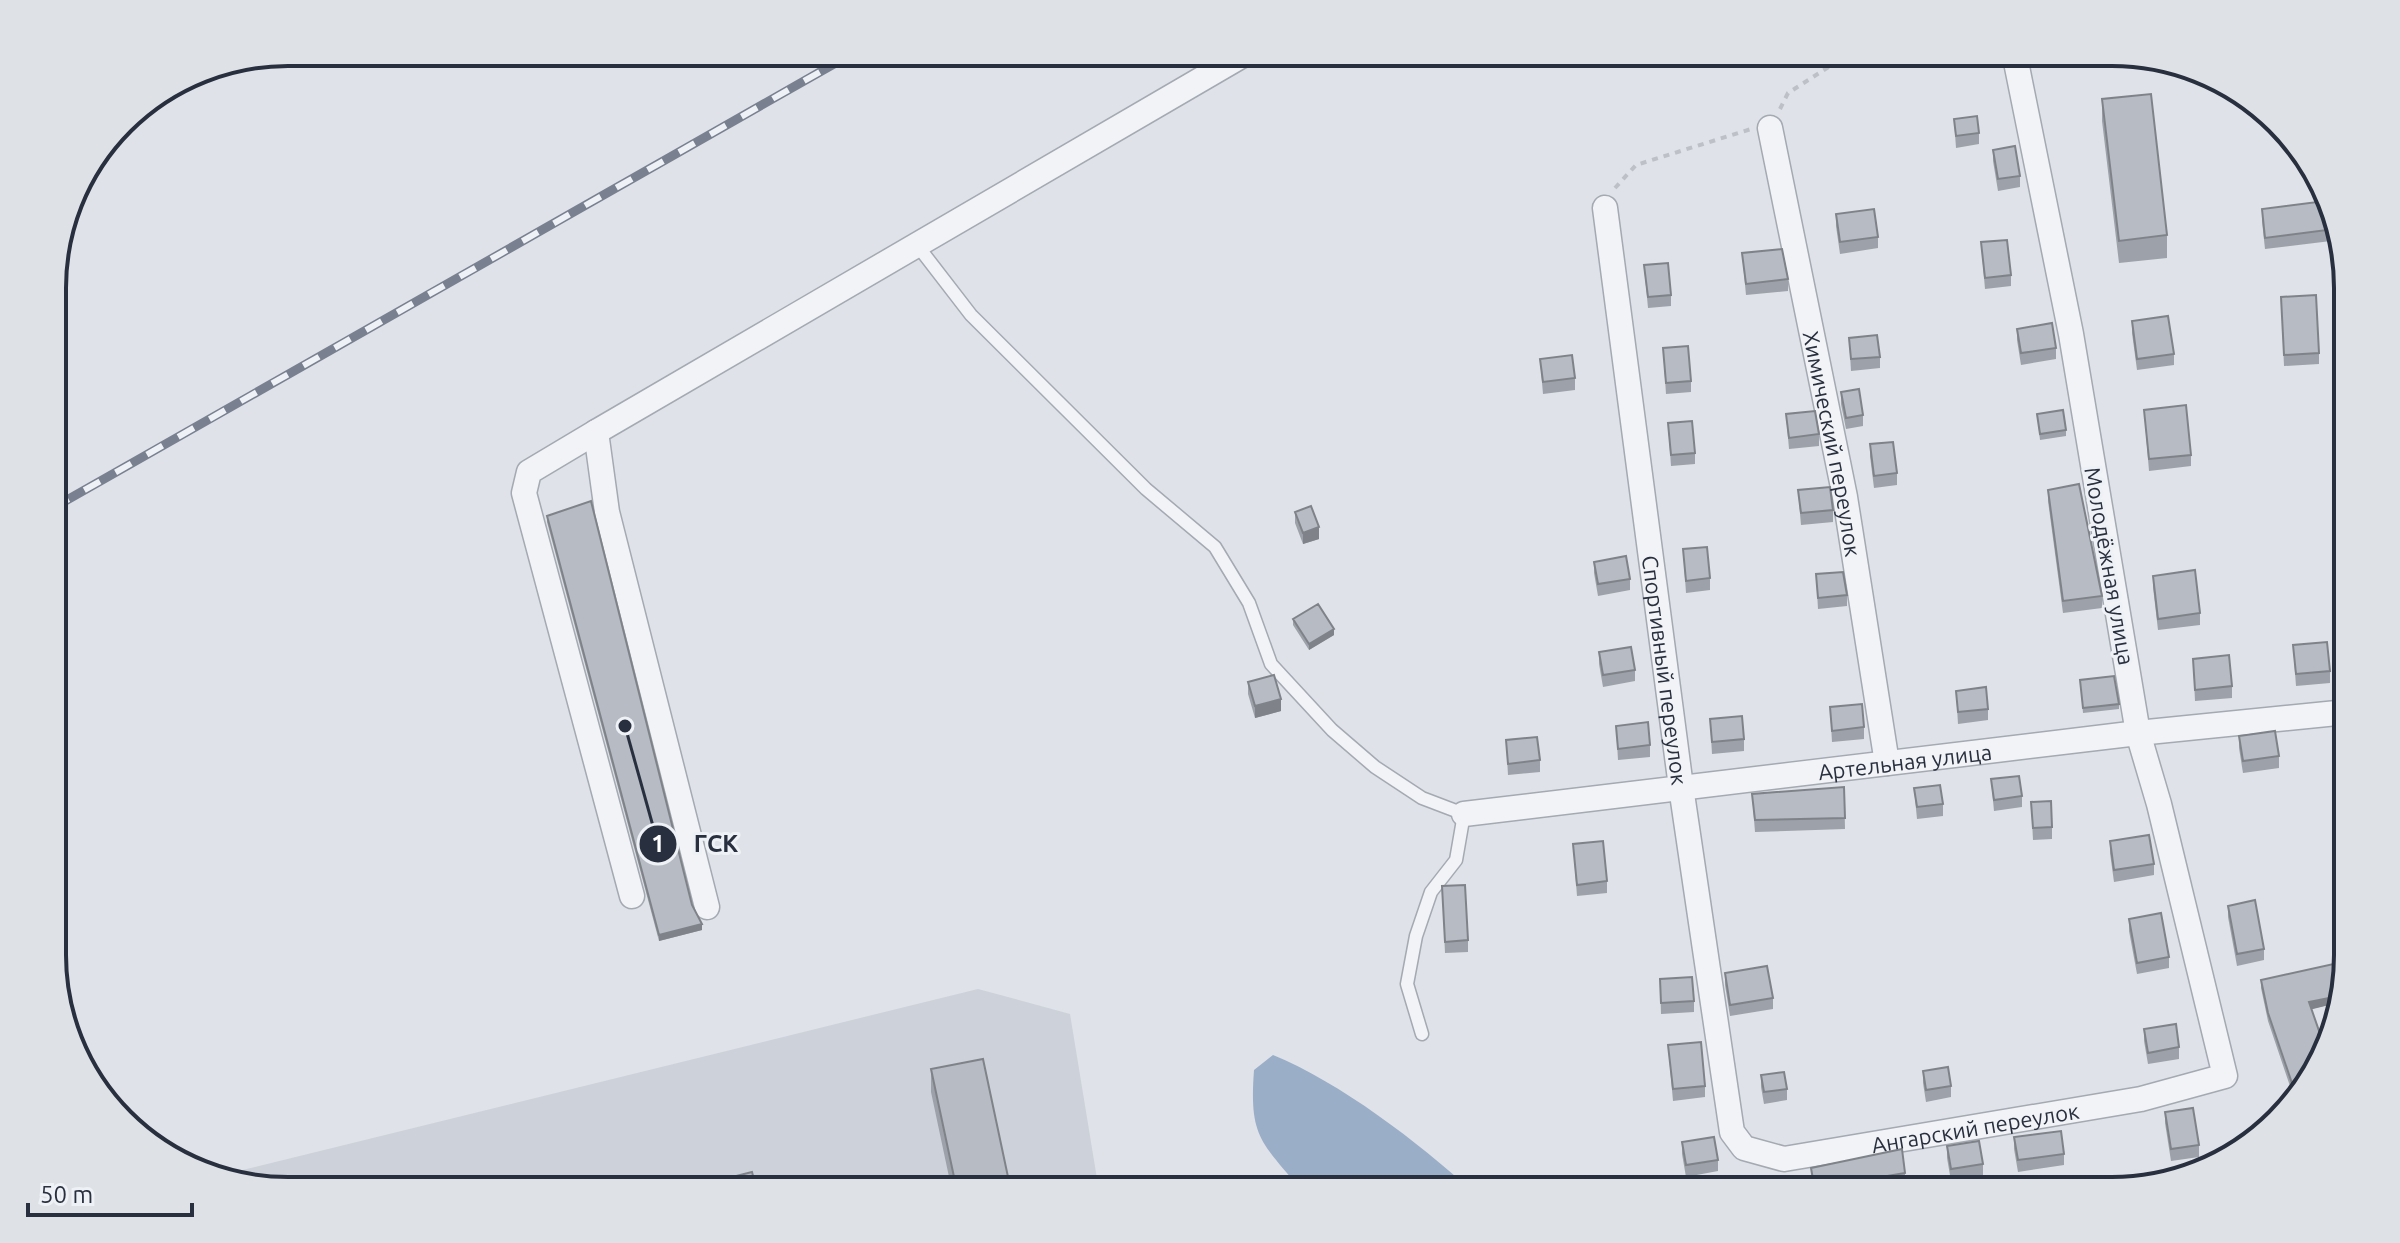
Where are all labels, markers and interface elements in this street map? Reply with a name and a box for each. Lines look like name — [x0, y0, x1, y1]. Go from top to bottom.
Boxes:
street label: Химический переулок — [1799, 329, 1867, 558]
street label: Молодёжная улица — [2080, 465, 2140, 667]
street label: Спортивный переулок — [1638, 554, 1693, 786]
street label: Артельная улица — [1817, 738, 1993, 784]
callout: ГСК — [638, 820, 755, 868]
text: 1 — [651, 830, 665, 857]
text: ГСК — [694, 830, 738, 857]
street label: Ангарский переулок — [1869, 1097, 2081, 1157]
scale bar — [28, 1167, 192, 1217]
text: 50 m — [40, 1181, 93, 1208]

